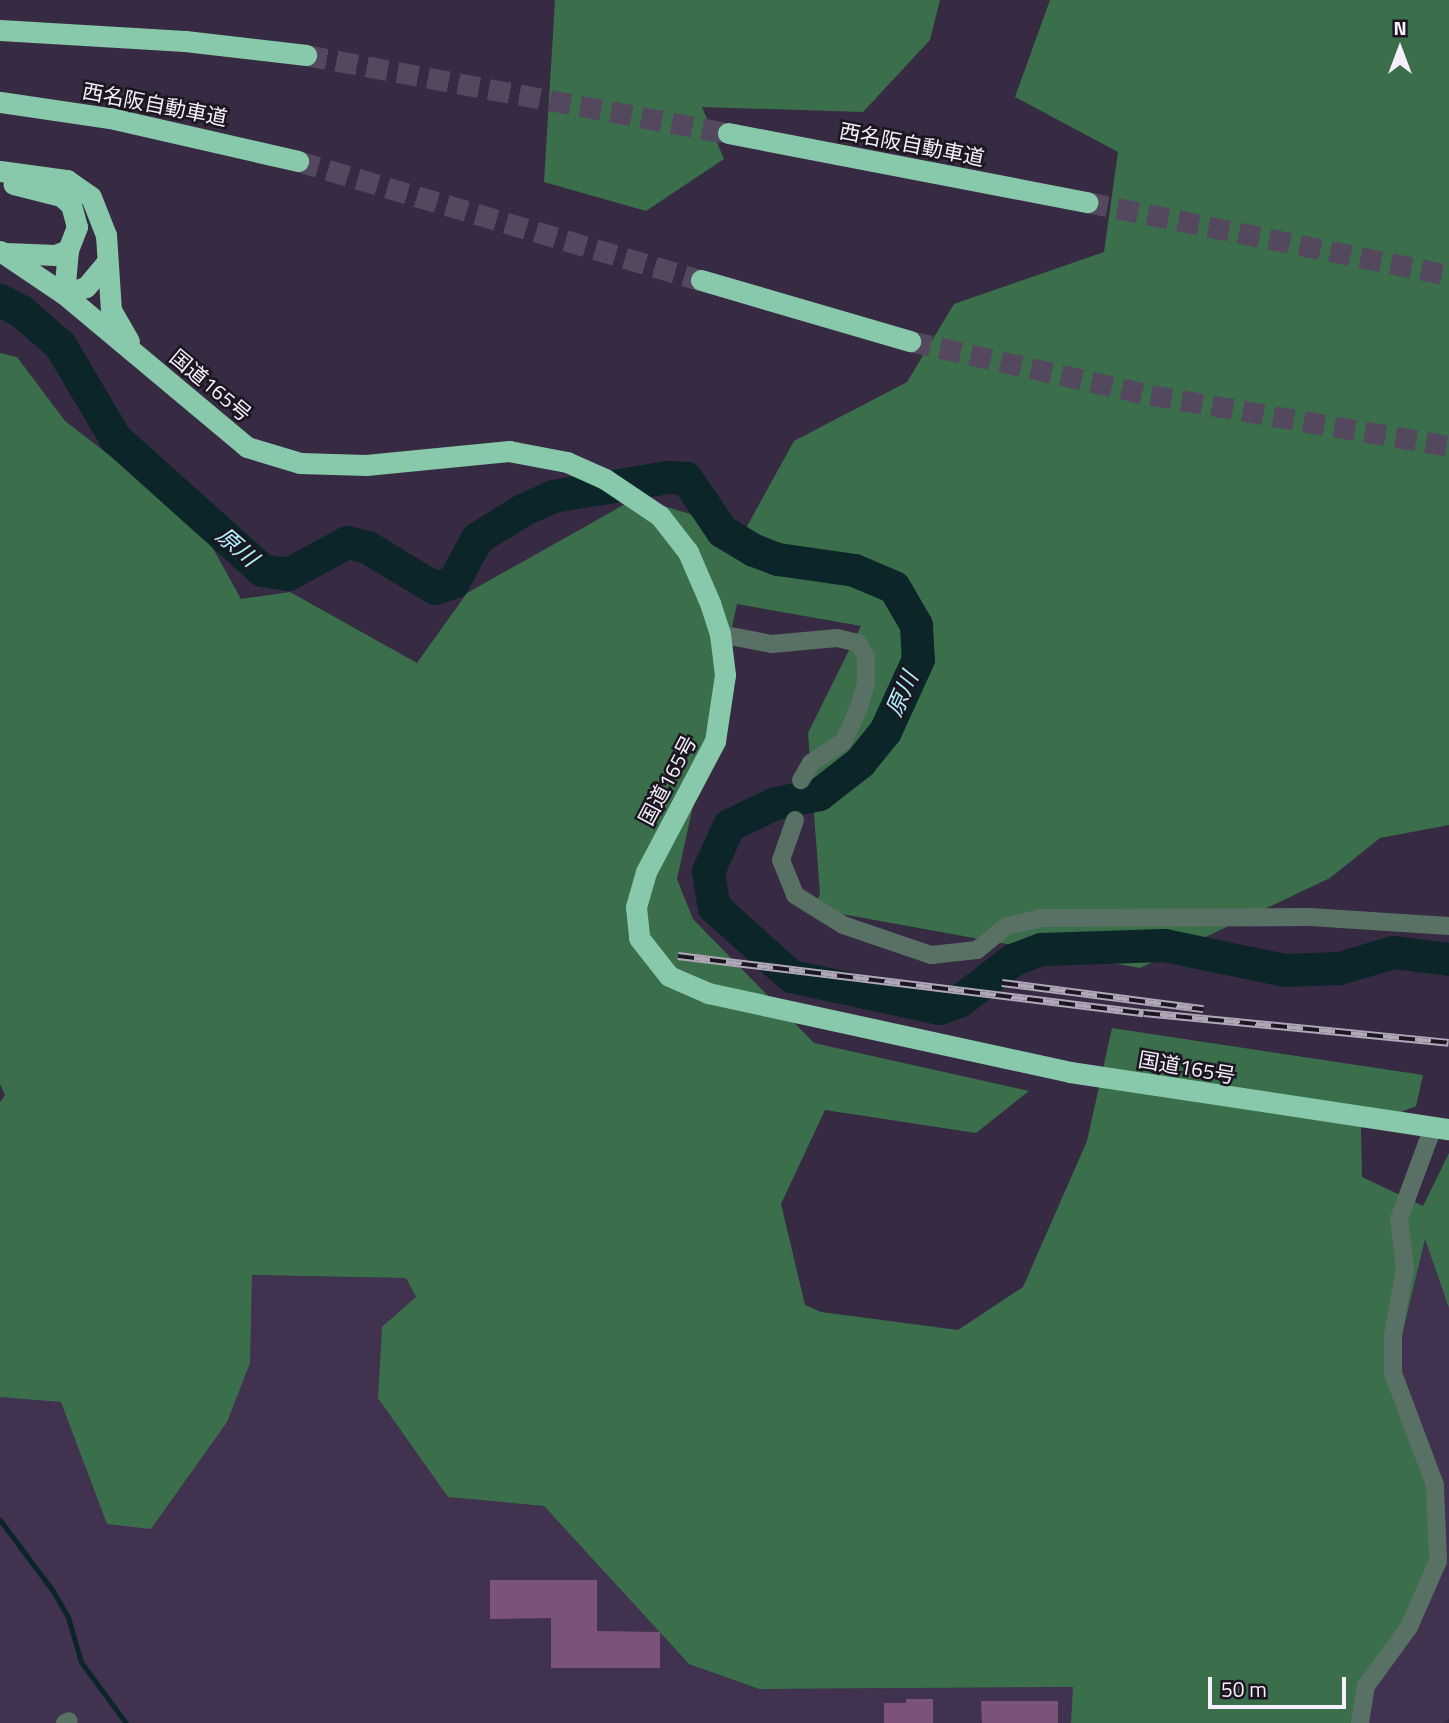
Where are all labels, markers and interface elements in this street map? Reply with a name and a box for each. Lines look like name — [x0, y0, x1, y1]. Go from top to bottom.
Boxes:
text: N — [1393, 13, 1407, 42]
north arrow — [1365, 14, 1435, 84]
street label: 西名阪自動車道 — [80, 78, 230, 130]
street label: 西名阪自動車道 — [837, 118, 987, 170]
street label: 国道165号 — [165, 344, 257, 426]
water label: 原川 — [211, 521, 263, 573]
water label: 原川 — [880, 667, 924, 721]
street label: 国道165号 — [633, 731, 701, 829]
street label: 国道165号 — [1136, 1046, 1238, 1088]
scale bar — [1211, 1664, 1349, 1708]
text: 50 m — [1221, 1673, 1267, 1705]

